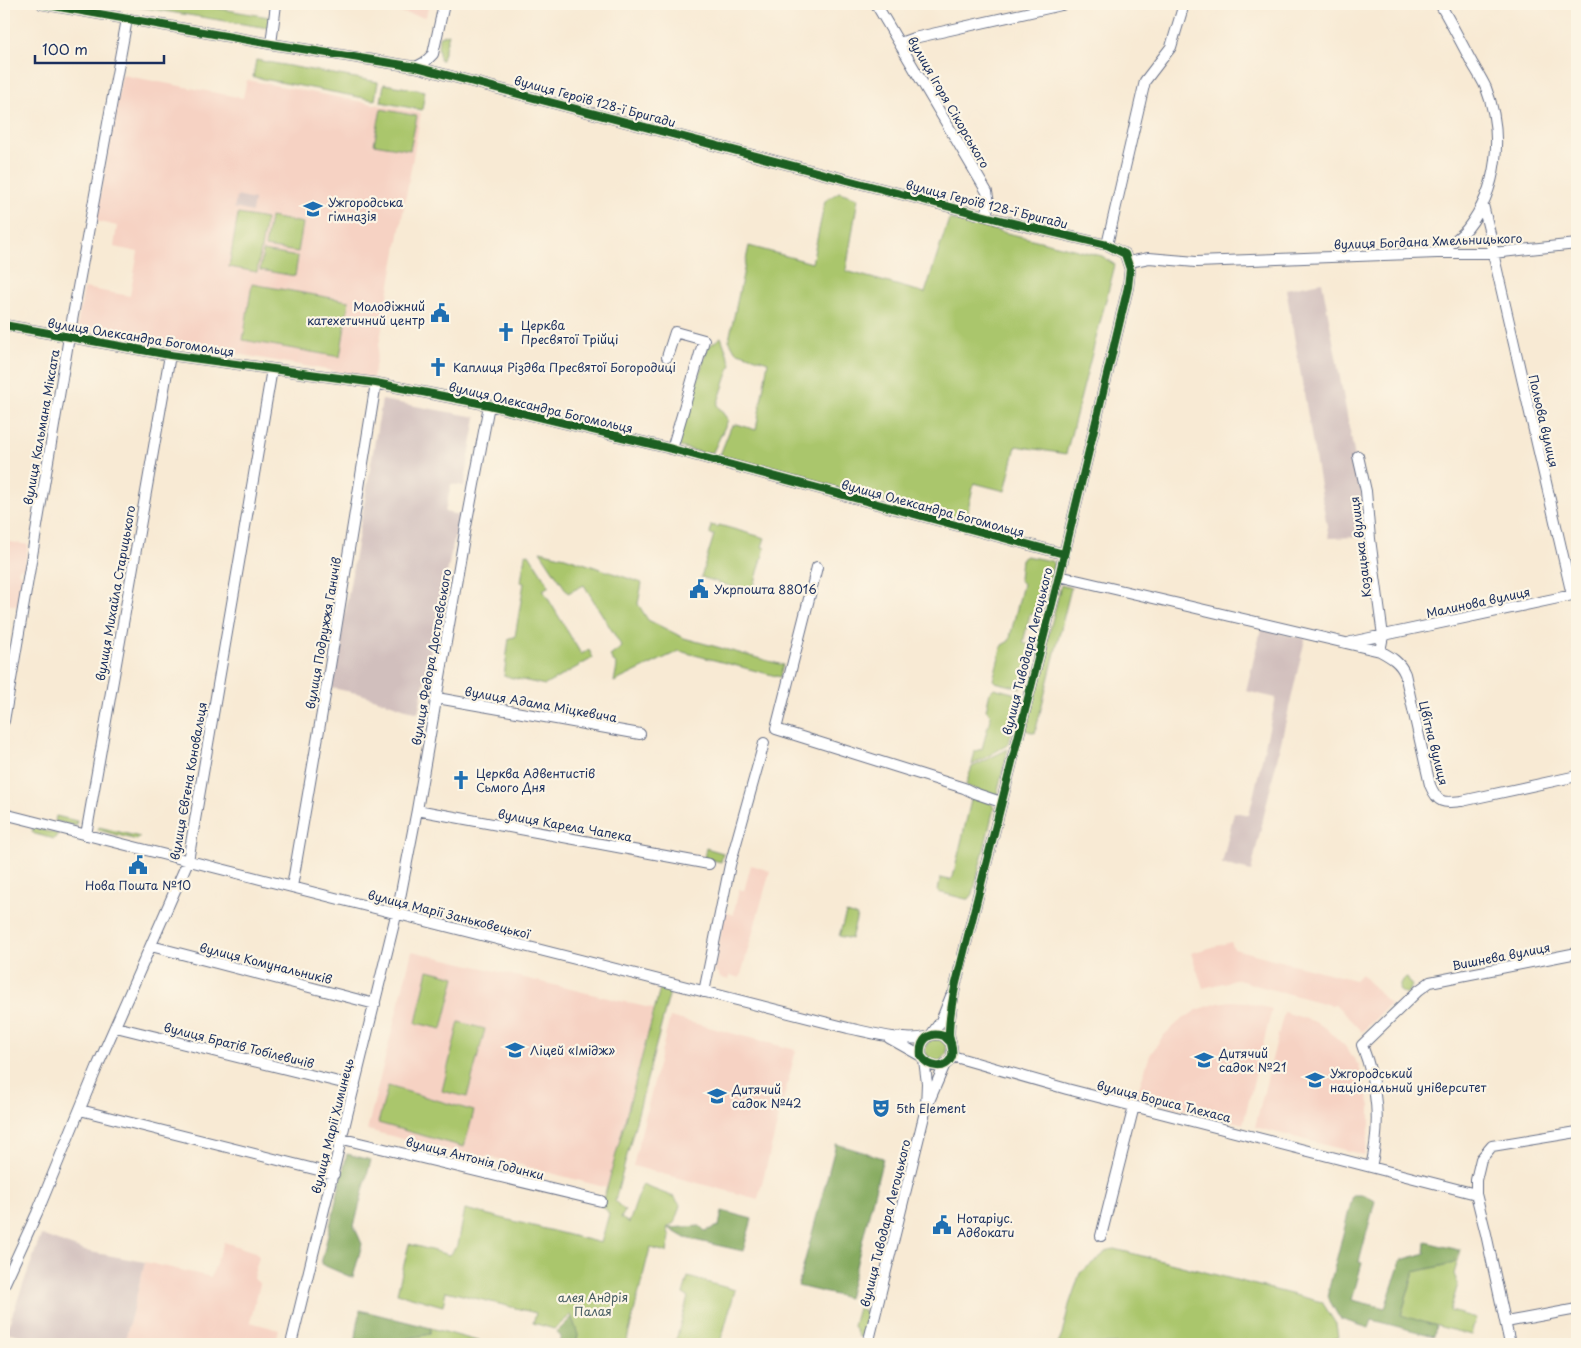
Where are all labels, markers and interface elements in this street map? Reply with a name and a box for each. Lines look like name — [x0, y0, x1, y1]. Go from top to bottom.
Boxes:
scale bar — [35, 32, 164, 64]
street label: вулиця Ігоря Сікорського — [904, 33, 994, 172]
text: 100 m — [42, 37, 88, 60]
street label: вулиця Героїв 128-ї Бригади — [512, 71, 678, 131]
street label: вулиця Героїв 128-ї Бригади — [904, 175, 1070, 233]
place label: Ужгородська гімназія — [328, 193, 404, 225]
school or university icon: Ужгородська гімназія — [302, 198, 324, 220]
street label: вулиця Богдана Хмельницького — [1333, 229, 1523, 253]
place label: Молодіжний катехетичний центр — [307, 297, 425, 329]
public building icon: Молодіжний катехетичний центр — [429, 302, 451, 324]
street label: вулиця Олександра Богомольця — [46, 313, 236, 361]
place label: Церква Пресвятої Трійці — [521, 316, 618, 348]
church icon: Церква Пресвятої Трійці — [495, 321, 517, 343]
street label: вулиця Кальмана Міксата — [18, 347, 64, 506]
church icon: Каплиця Різдва Пресвятої Богородиці — [427, 356, 449, 378]
place label: Каплиця Різдва Пресвятої Богородиці — [453, 358, 676, 376]
street label: Польова вулиця — [1525, 373, 1563, 469]
street label: вулиця Олександра Богомольця — [447, 377, 635, 437]
street label: вулиця Олександра Богомольця — [839, 475, 1027, 541]
street label: Козацька вулиця — [1345, 496, 1375, 598]
street label: вулиця Михайла Старицького — [91, 504, 139, 682]
street label: вулиця Подружжя Ганичів — [301, 555, 345, 710]
street label: вулиця Тиводара Легоцького — [997, 565, 1057, 737]
street label: вулиця Федора Достоєвського — [407, 567, 455, 747]
public building icon: Укрпошта 88016 — [688, 578, 710, 600]
place label: Укрпошта 88016 — [714, 580, 817, 598]
street label: Малинова вулиця — [1424, 582, 1532, 622]
street label: вулиця Адама Міцкевича — [463, 682, 619, 726]
street label: Цвітна вулиця — [1415, 699, 1453, 787]
street label: вулиця Євгена Коновальця — [165, 700, 211, 862]
place label: Церква Адвентистів Сьмого Дня — [476, 764, 595, 796]
church icon: Церква Адвентистів Сьмого Дня — [450, 769, 472, 791]
street label: вулиця Карела Чапека — [496, 804, 634, 846]
public building icon: Нова Пошта №10 — [127, 854, 149, 876]
place label: Нова Пошта №10 — [85, 876, 191, 894]
street label: вулиця Марії Заньковецької — [366, 885, 533, 943]
street label: вулиця Комунальників — [198, 938, 334, 988]
street label: Вишнева вулиця — [1450, 938, 1552, 974]
street label: вулиця Братів Тобілевичів — [162, 1018, 316, 1072]
school or university icon: Ліцей «Імідж» — [504, 1039, 526, 1061]
place label: Ліцей «Імідж» — [530, 1041, 615, 1059]
place label: Дитячий садок №21 — [1218, 1044, 1286, 1076]
school or university icon: Дитячий садок №21 — [1193, 1049, 1215, 1071]
street label: вулиця Марії Химинець — [306, 1056, 358, 1196]
place label: Ужгородський національний університет — [1330, 1064, 1487, 1096]
school or university icon: Ужгородський національний університет — [1304, 1069, 1326, 1091]
street label: вулиця Бориса Тлехаса — [1095, 1076, 1233, 1127]
place label: Дитячий садок №42 — [731, 1080, 801, 1112]
school or university icon: Дитячий садок №42 — [706, 1085, 728, 1107]
theatre icon: 5th Element — [870, 1097, 892, 1119]
place label: 5th Element — [896, 1099, 966, 1117]
street label: вулиця Антонія Годинки — [404, 1132, 546, 1184]
street label: вулиця Тиводара Легоцького — [855, 1137, 915, 1309]
place label: Нотаріус. Адвокати — [957, 1209, 1015, 1241]
public building icon: Нотаріус. Адвокати — [931, 1214, 953, 1236]
park label: алея Андрія Палая — [558, 1288, 628, 1320]

